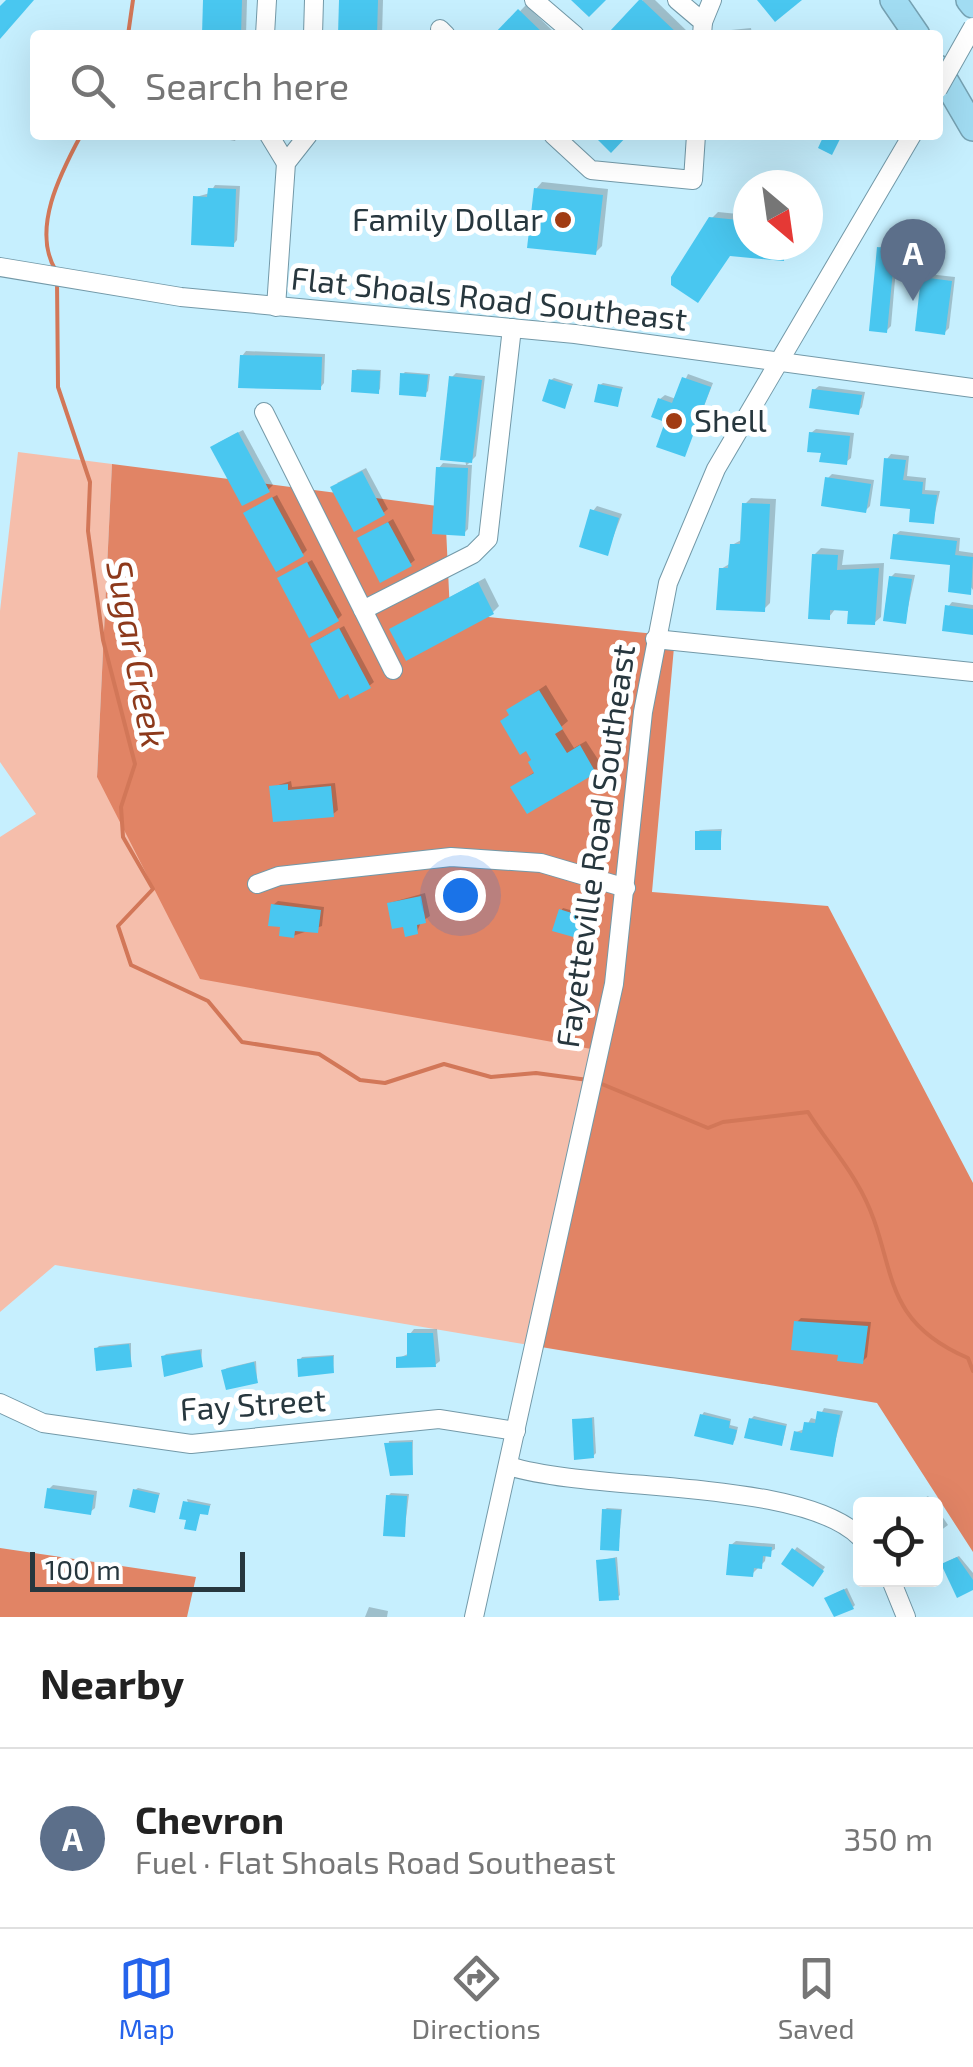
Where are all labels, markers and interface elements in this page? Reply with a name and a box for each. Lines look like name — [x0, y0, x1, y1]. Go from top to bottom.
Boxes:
search box — [30, 30, 943, 140]
icon: search — [65, 58, 120, 113]
text: Search here — [145, 62, 349, 108]
north arrow — [733, 170, 823, 260]
place label: Family Dollar — [352, 199, 543, 237]
marker: Family Dollar — [552, 209, 574, 231]
pin: A — [880, 218, 946, 301]
street label: Flat Shoals Road Southeast — [289, 257, 689, 337]
place label: Shell — [694, 400, 767, 438]
marker: Shell — [663, 410, 685, 432]
water label: Sugar Creek — [99, 556, 177, 751]
street label: Fayetteville Road Southeast — [547, 642, 641, 1050]
your location — [435, 870, 486, 921]
street label: Fay Street — [179, 1379, 327, 1427]
map controls — [853, 1497, 943, 1587]
button: locate — [853, 1497, 943, 1587]
scale bar — [30, 1547, 245, 1592]
text: 100 m — [45, 1552, 121, 1586]
text: Nearby — [40, 1657, 184, 1707]
text: Chevron — [135, 1796, 284, 1842]
text: A — [62, 1819, 83, 1857]
text: 350 m — [844, 1819, 933, 1857]
text: Fuel · Flat Shoals Road Southeast — [135, 1842, 616, 1880]
tab: Map — [118, 1951, 175, 2045]
tab: Directions — [412, 1951, 541, 2045]
tab: Saved — [778, 1951, 855, 2045]

